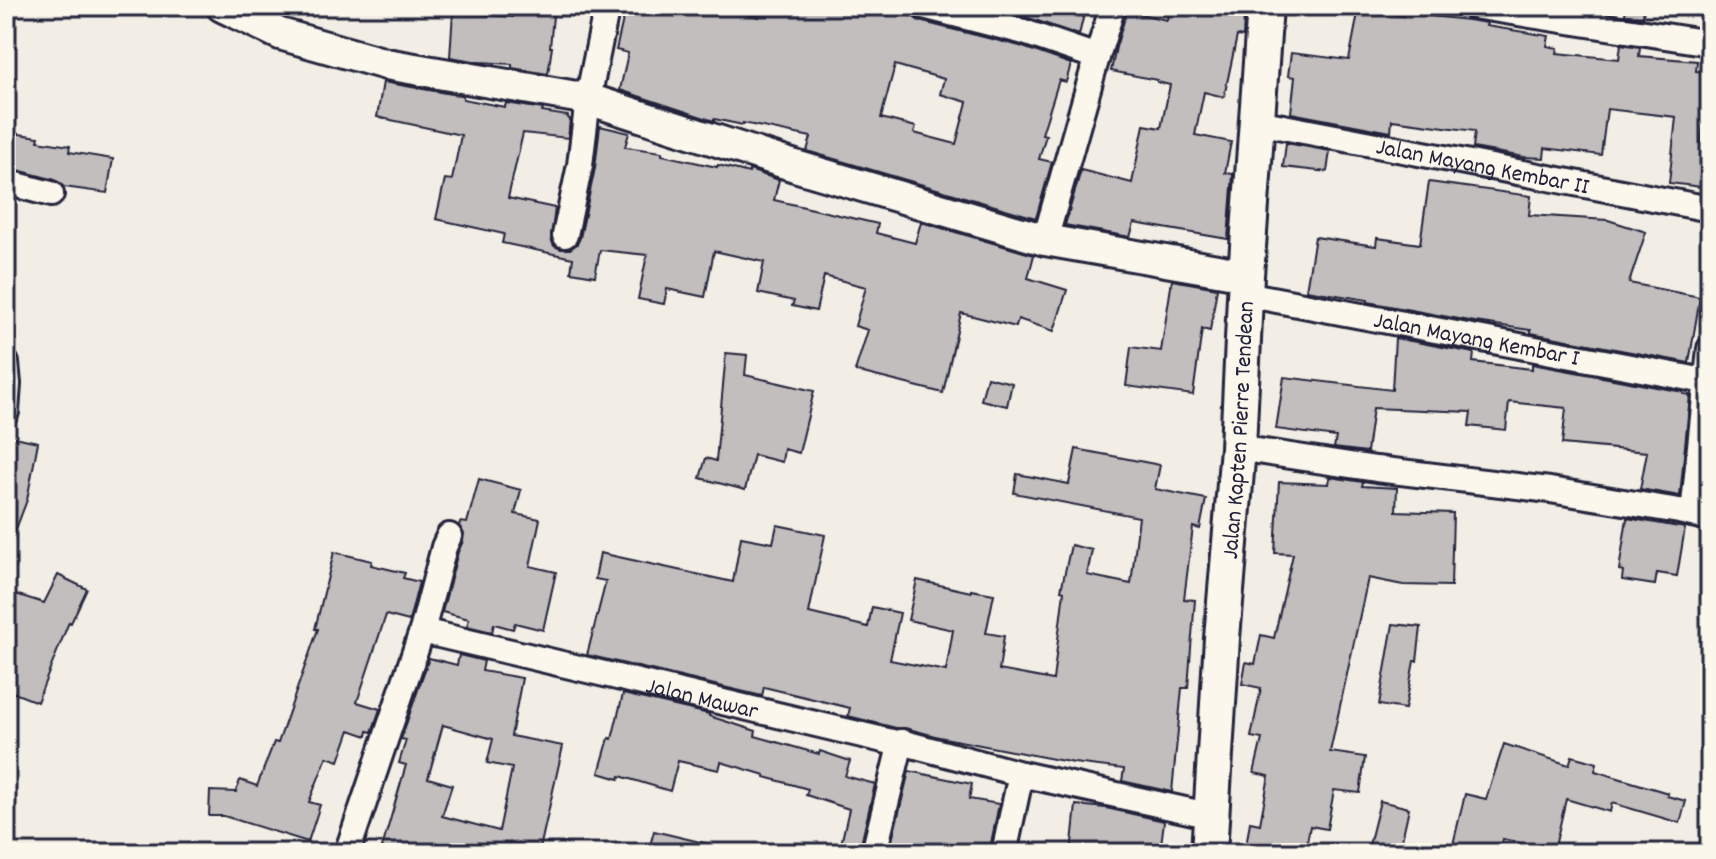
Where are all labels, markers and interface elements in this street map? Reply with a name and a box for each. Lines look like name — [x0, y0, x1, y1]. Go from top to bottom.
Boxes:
street label: Jalan Mayang Kembar II — [1373, 131, 1592, 206]
street label: Jalan Kapten Pierre Tendean — [1215, 300, 1265, 560]
street label: Jalan Mayang Kembar I — [1371, 305, 1583, 377]
street label: Jalan Mawar — [642, 670, 761, 730]

